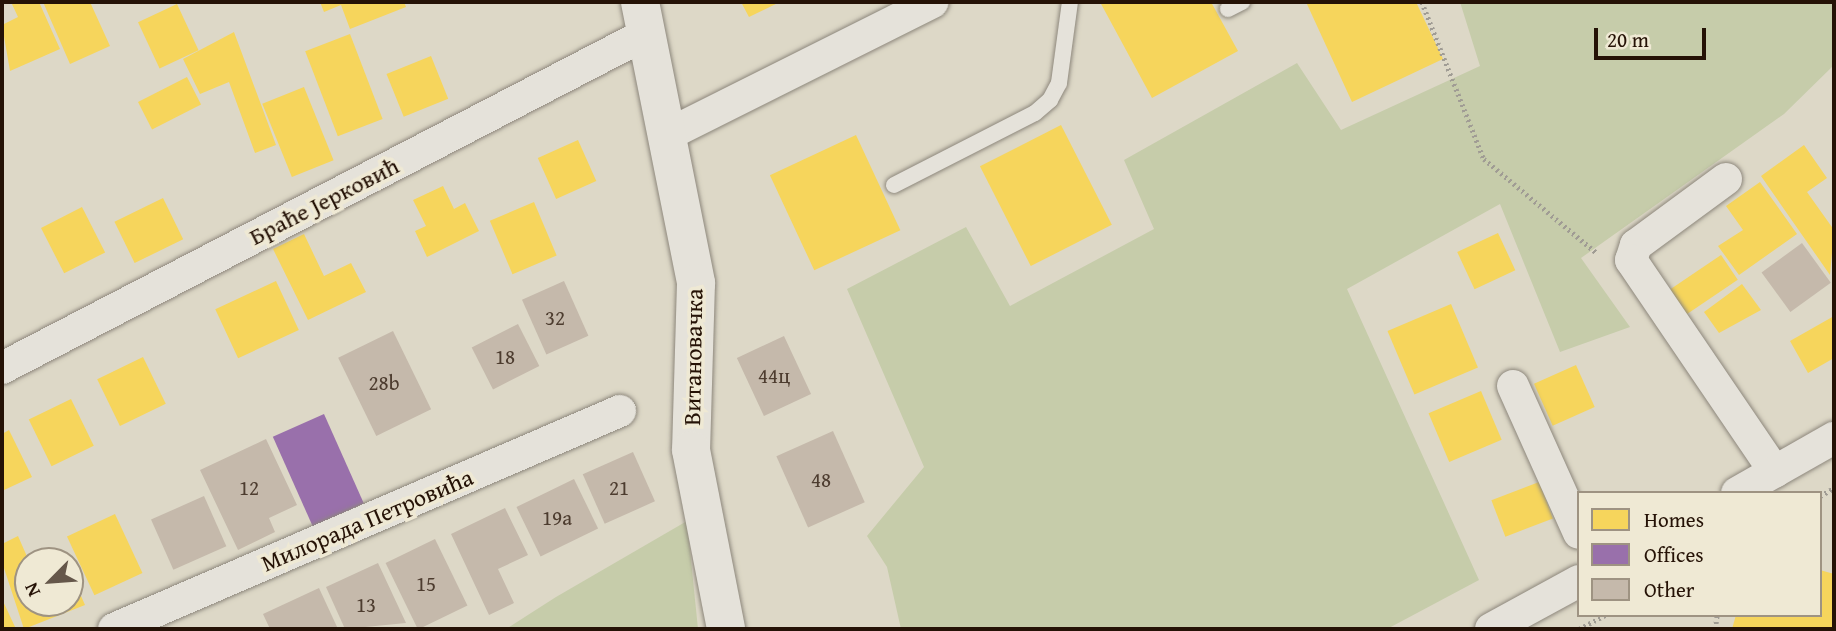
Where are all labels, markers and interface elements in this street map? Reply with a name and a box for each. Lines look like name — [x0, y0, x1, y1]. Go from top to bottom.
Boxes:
scale bar — [1598, 14, 1710, 58]
text: 20 m — [1607, 24, 1649, 55]
street label: Браће Јерковић — [244, 151, 404, 251]
street label: Витановачка — [677, 288, 709, 426]
house number: 32 — [545, 305, 565, 331]
house number: 18 — [495, 344, 515, 370]
house number: 44ц — [758, 363, 790, 389]
house number: 28b — [368, 370, 400, 396]
street label: Милорада Петровића — [257, 462, 477, 578]
house number: 48 — [811, 467, 831, 493]
house number: 12 — [239, 475, 259, 501]
house number: 21 — [609, 475, 629, 501]
legend — [1577, 491, 1822, 617]
text: Homes — [1644, 504, 1704, 535]
house number: 19a — [542, 505, 572, 531]
text: Offices — [1644, 539, 1704, 570]
north arrow — [14, 547, 84, 617]
house number: 15 — [416, 571, 436, 597]
text: Other — [1644, 574, 1694, 605]
text: N — [16, 578, 47, 602]
house number: 13 — [356, 592, 376, 618]

